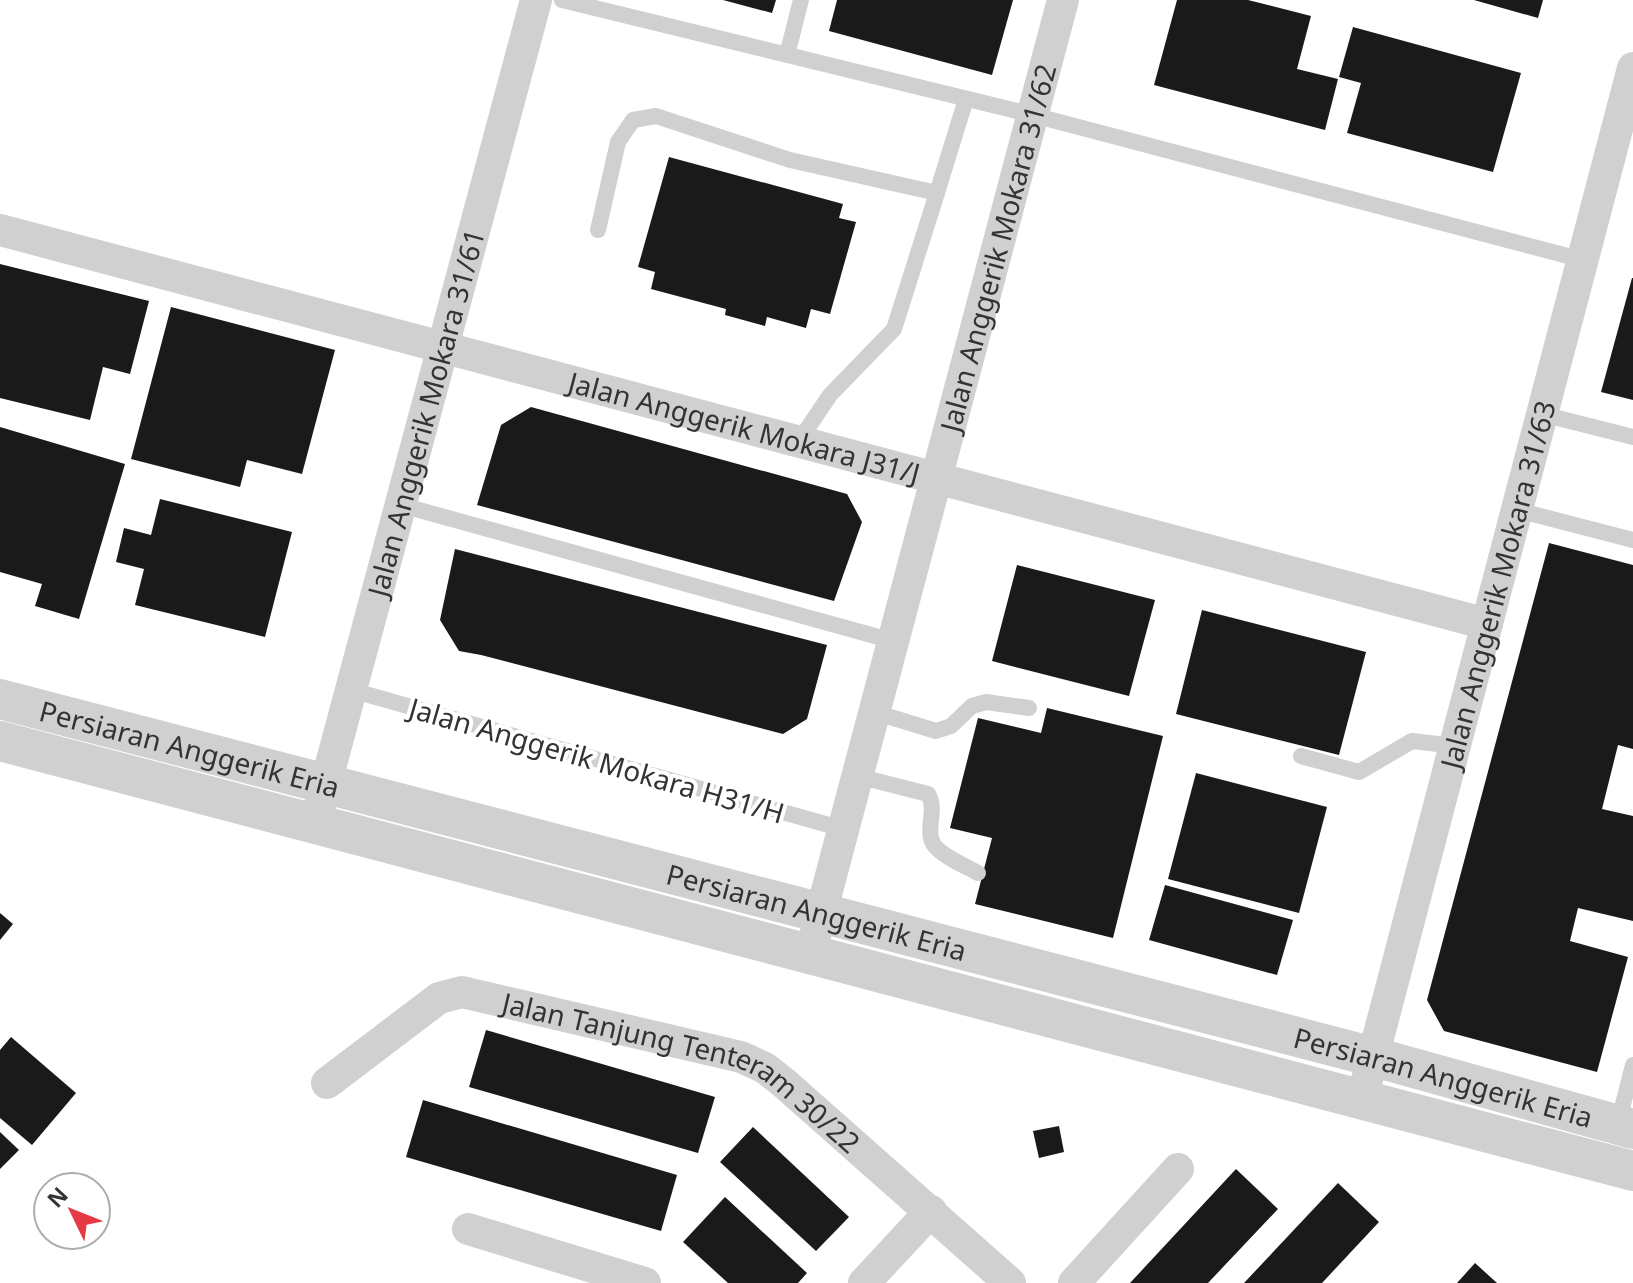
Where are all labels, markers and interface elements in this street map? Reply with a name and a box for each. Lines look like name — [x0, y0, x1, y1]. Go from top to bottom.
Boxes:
street label: Jalan Anggerik Mokara 31/62 — [930, 60, 1064, 439]
street label: Jalan Anggerik Mokara 31/61 — [357, 225, 493, 603]
street label: Jalan Anggerik Mokara J31/J — [561, 362, 924, 492]
street label: Jalan Anggerik Mokara 31/63 — [1430, 396, 1564, 776]
street label: Jalan Anggerik Mokara H31/H — [402, 687, 789, 832]
street label: Persiaran Anggerik Eria — [36, 691, 344, 806]
street label: Persiaran Anggerik Eria — [663, 855, 971, 969]
street label: Jalan Tanjung Tenteram 30/22 — [496, 982, 869, 1161]
street label: Persiaran Anggerik Eria — [1290, 1018, 1597, 1136]
north arrow — [32, 1171, 112, 1251]
text: N — [40, 1180, 74, 1213]

